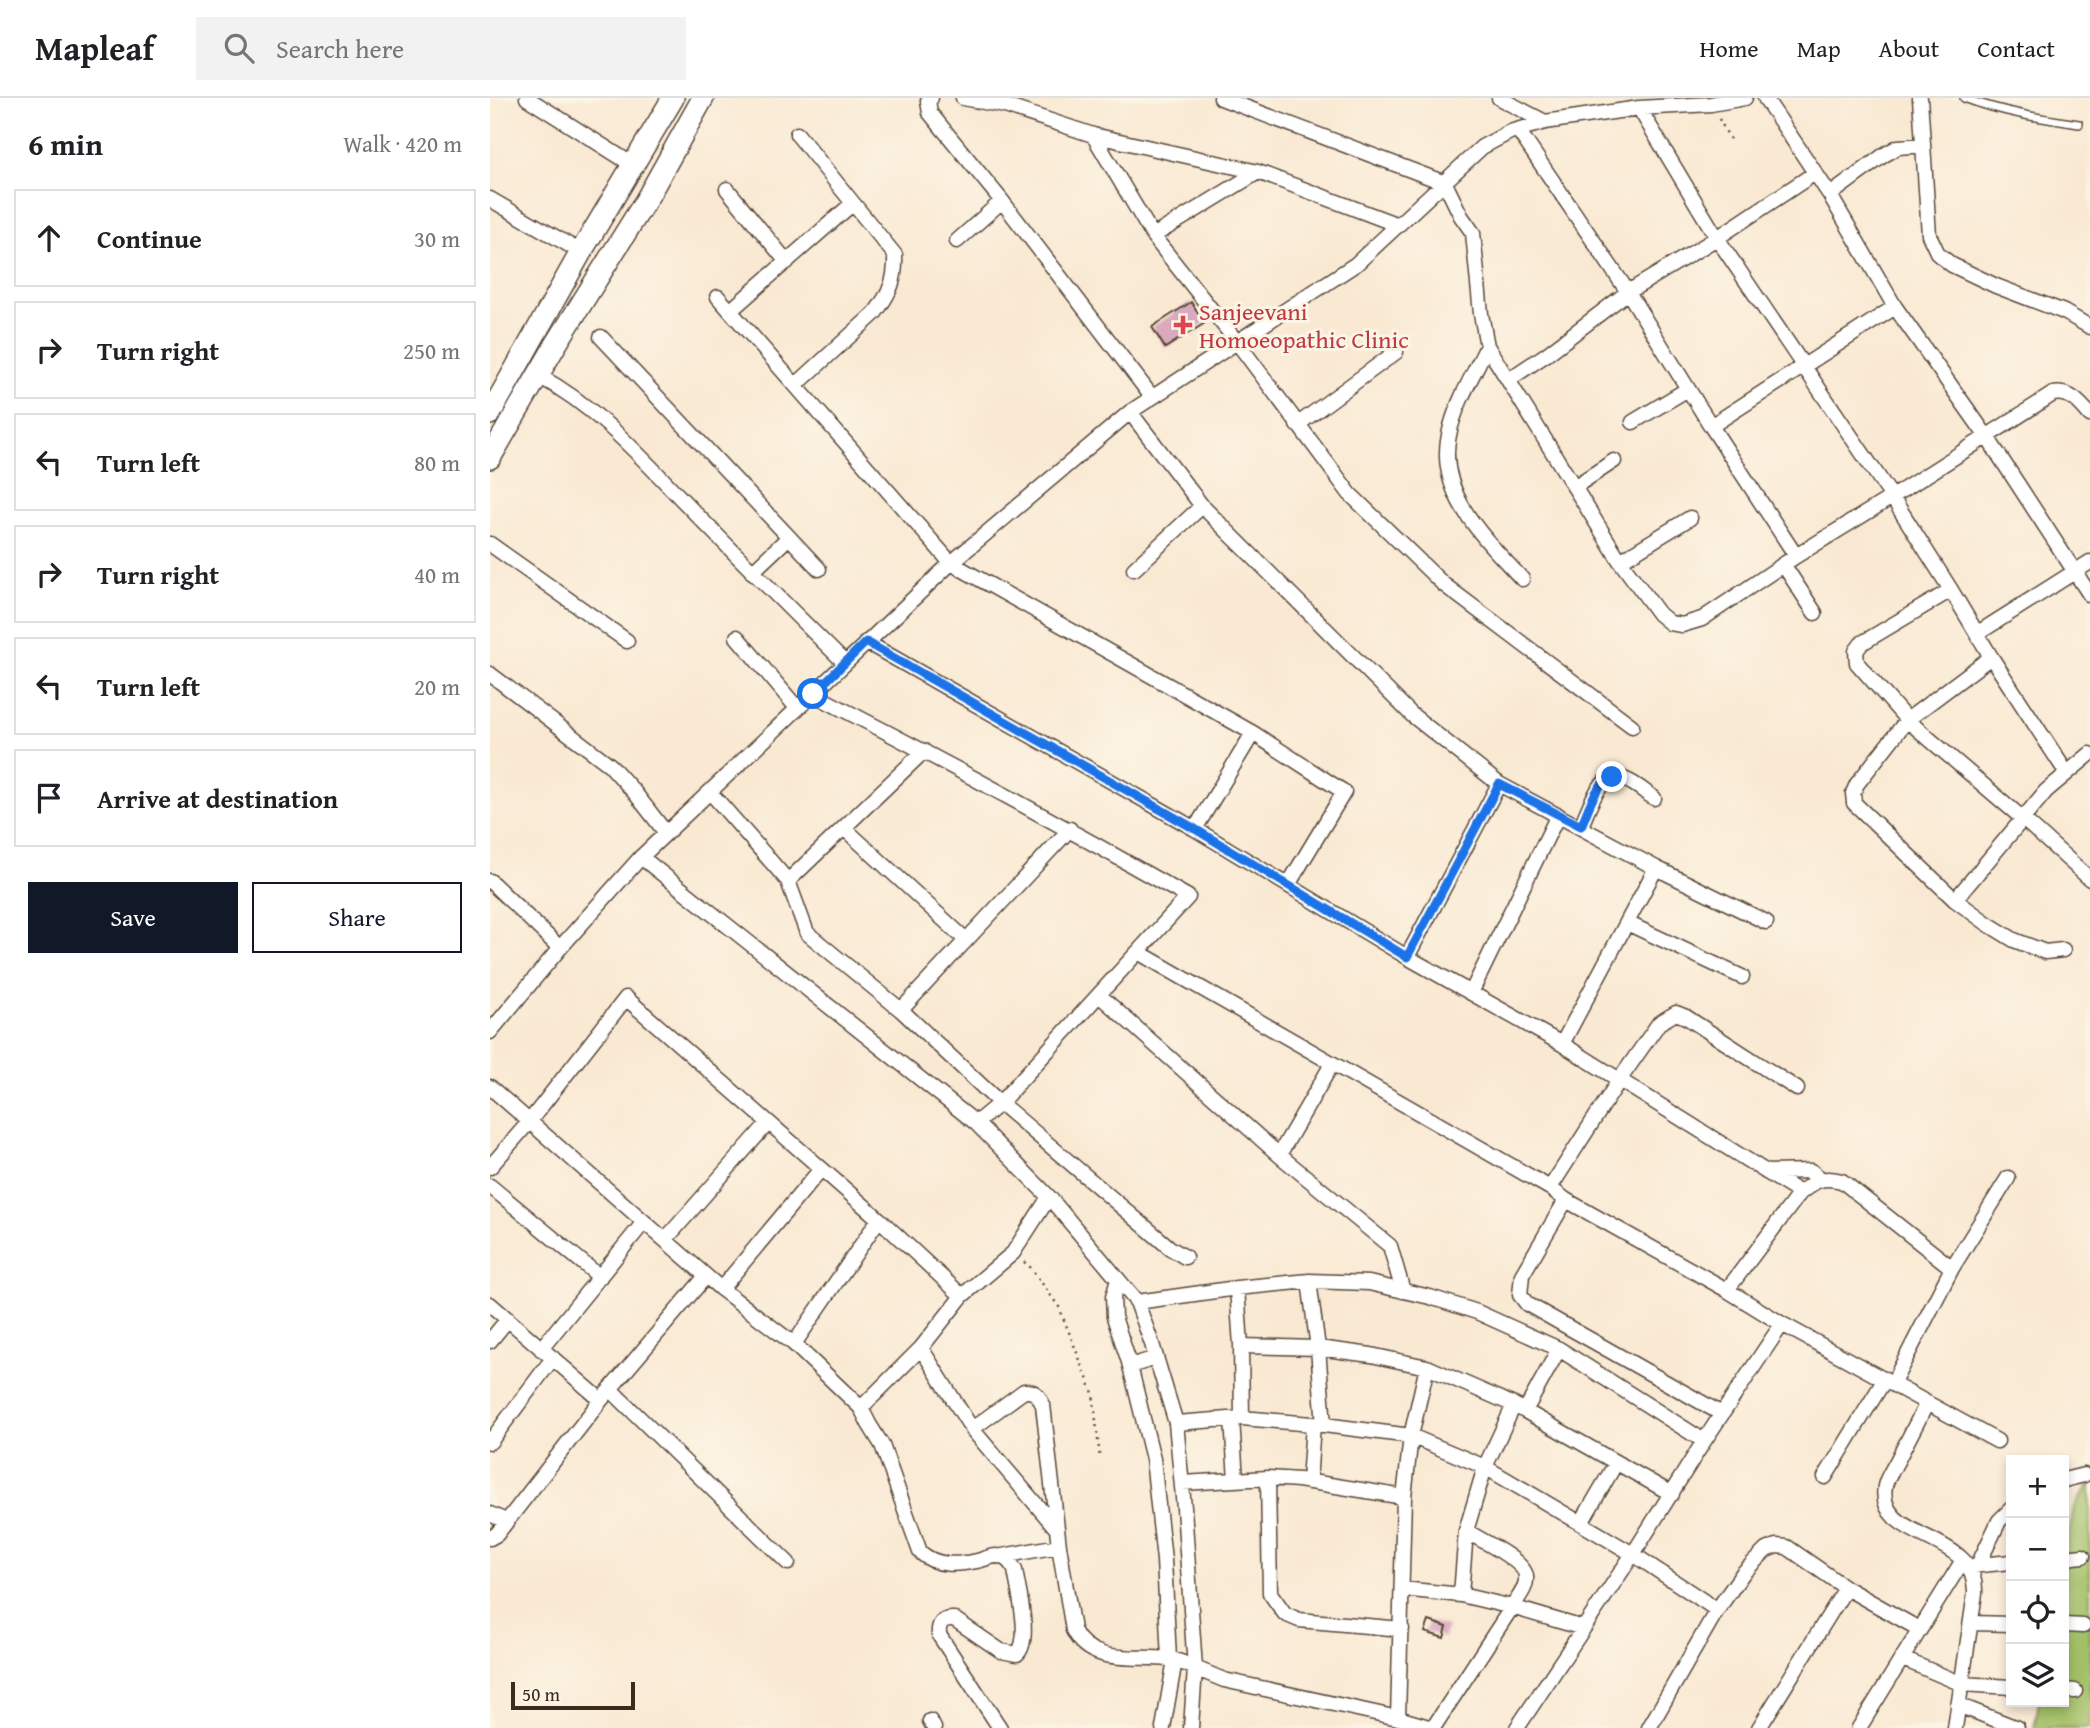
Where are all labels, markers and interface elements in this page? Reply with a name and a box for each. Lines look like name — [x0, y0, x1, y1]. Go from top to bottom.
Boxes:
search box — [196, 17, 686, 80]
text: Mapleaf — [35, 24, 154, 72]
icon: search — [220, 29, 258, 67]
text: Search here — [276, 29, 404, 68]
text: Home — [1700, 31, 1759, 66]
text: Map — [1797, 31, 1841, 66]
text: About — [1879, 31, 1939, 66]
text: Contact — [1977, 31, 2055, 66]
text: 6 min — [28, 122, 103, 166]
text: Walk · 420 m — [343, 127, 462, 160]
icon: ahead — [30, 219, 68, 257]
text: Continue — [97, 219, 202, 258]
text: 30 m — [414, 222, 460, 255]
place label: Sanjeevani Homoeopathic Clinic — [1199, 294, 1409, 357]
marker: Sanjeevani Homoeopathic Clinic — [1173, 315, 1193, 335]
icon: right — [30, 331, 68, 369]
text: Turn right — [97, 331, 219, 370]
text: 250 m — [403, 334, 460, 367]
icon: left — [30, 443, 68, 481]
text: Turn left — [97, 443, 200, 482]
text: 80 m — [414, 446, 460, 479]
icon: right — [30, 555, 68, 593]
text: Turn right — [97, 555, 219, 594]
text: 40 m — [414, 558, 460, 591]
icon: left — [30, 667, 68, 705]
text: Turn left — [97, 667, 200, 706]
text: 20 m — [414, 670, 460, 703]
route start — [797, 678, 828, 709]
route end — [1596, 761, 1627, 792]
icon: arrive — [30, 779, 68, 817]
text: Arrive at destination — [97, 779, 338, 818]
button: Save — [28, 882, 238, 953]
button: Share — [252, 882, 462, 953]
map controls — [2006, 1455, 2069, 1707]
button: + — [2006, 1455, 2069, 1518]
button: − — [2006, 1518, 2069, 1581]
button: locate — [2006, 1581, 2069, 1644]
button: layers — [2006, 1644, 2069, 1707]
scale bar — [511, 1679, 635, 1711]
text: 50 m — [522, 1680, 560, 1708]

